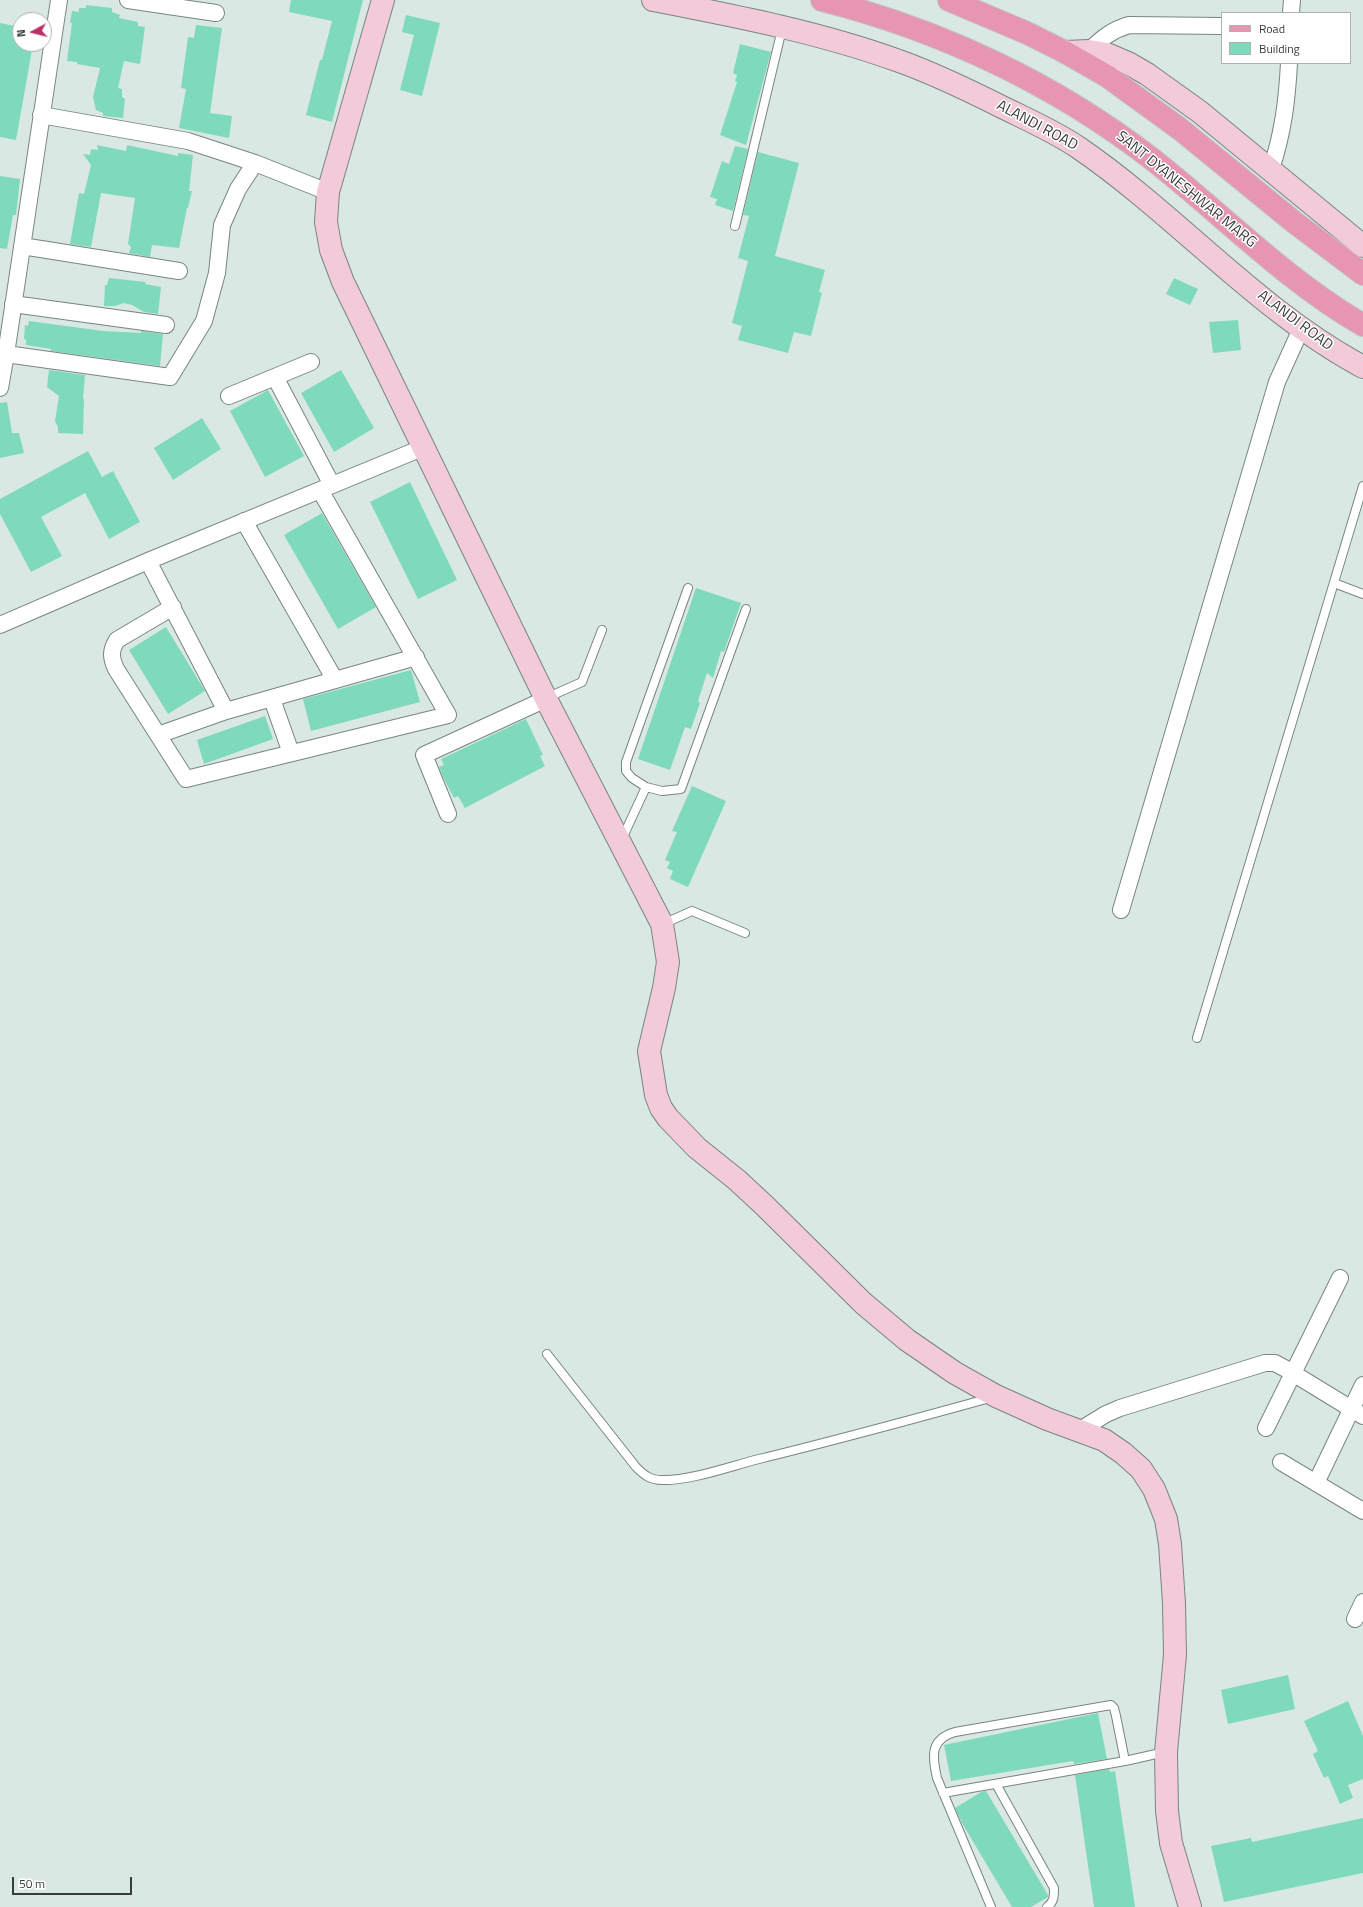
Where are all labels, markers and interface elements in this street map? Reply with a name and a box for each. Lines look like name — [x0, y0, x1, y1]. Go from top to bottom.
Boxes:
north arrow — [12, 12, 52, 52]
legend — [1221, 12, 1351, 64]
text: Road — [1259, 19, 1285, 38]
text: N — [13, 29, 29, 38]
text: Building — [1259, 39, 1300, 58]
street label: ALANDI ROAD — [993, 97, 1081, 155]
street label: SANT DYANESHWAR MARG — [1112, 128, 1260, 252]
street label: ALANDI ROAD — [1254, 287, 1336, 355]
scale bar — [14, 1869, 134, 1895]
text: 50 m — [19, 1874, 45, 1893]

